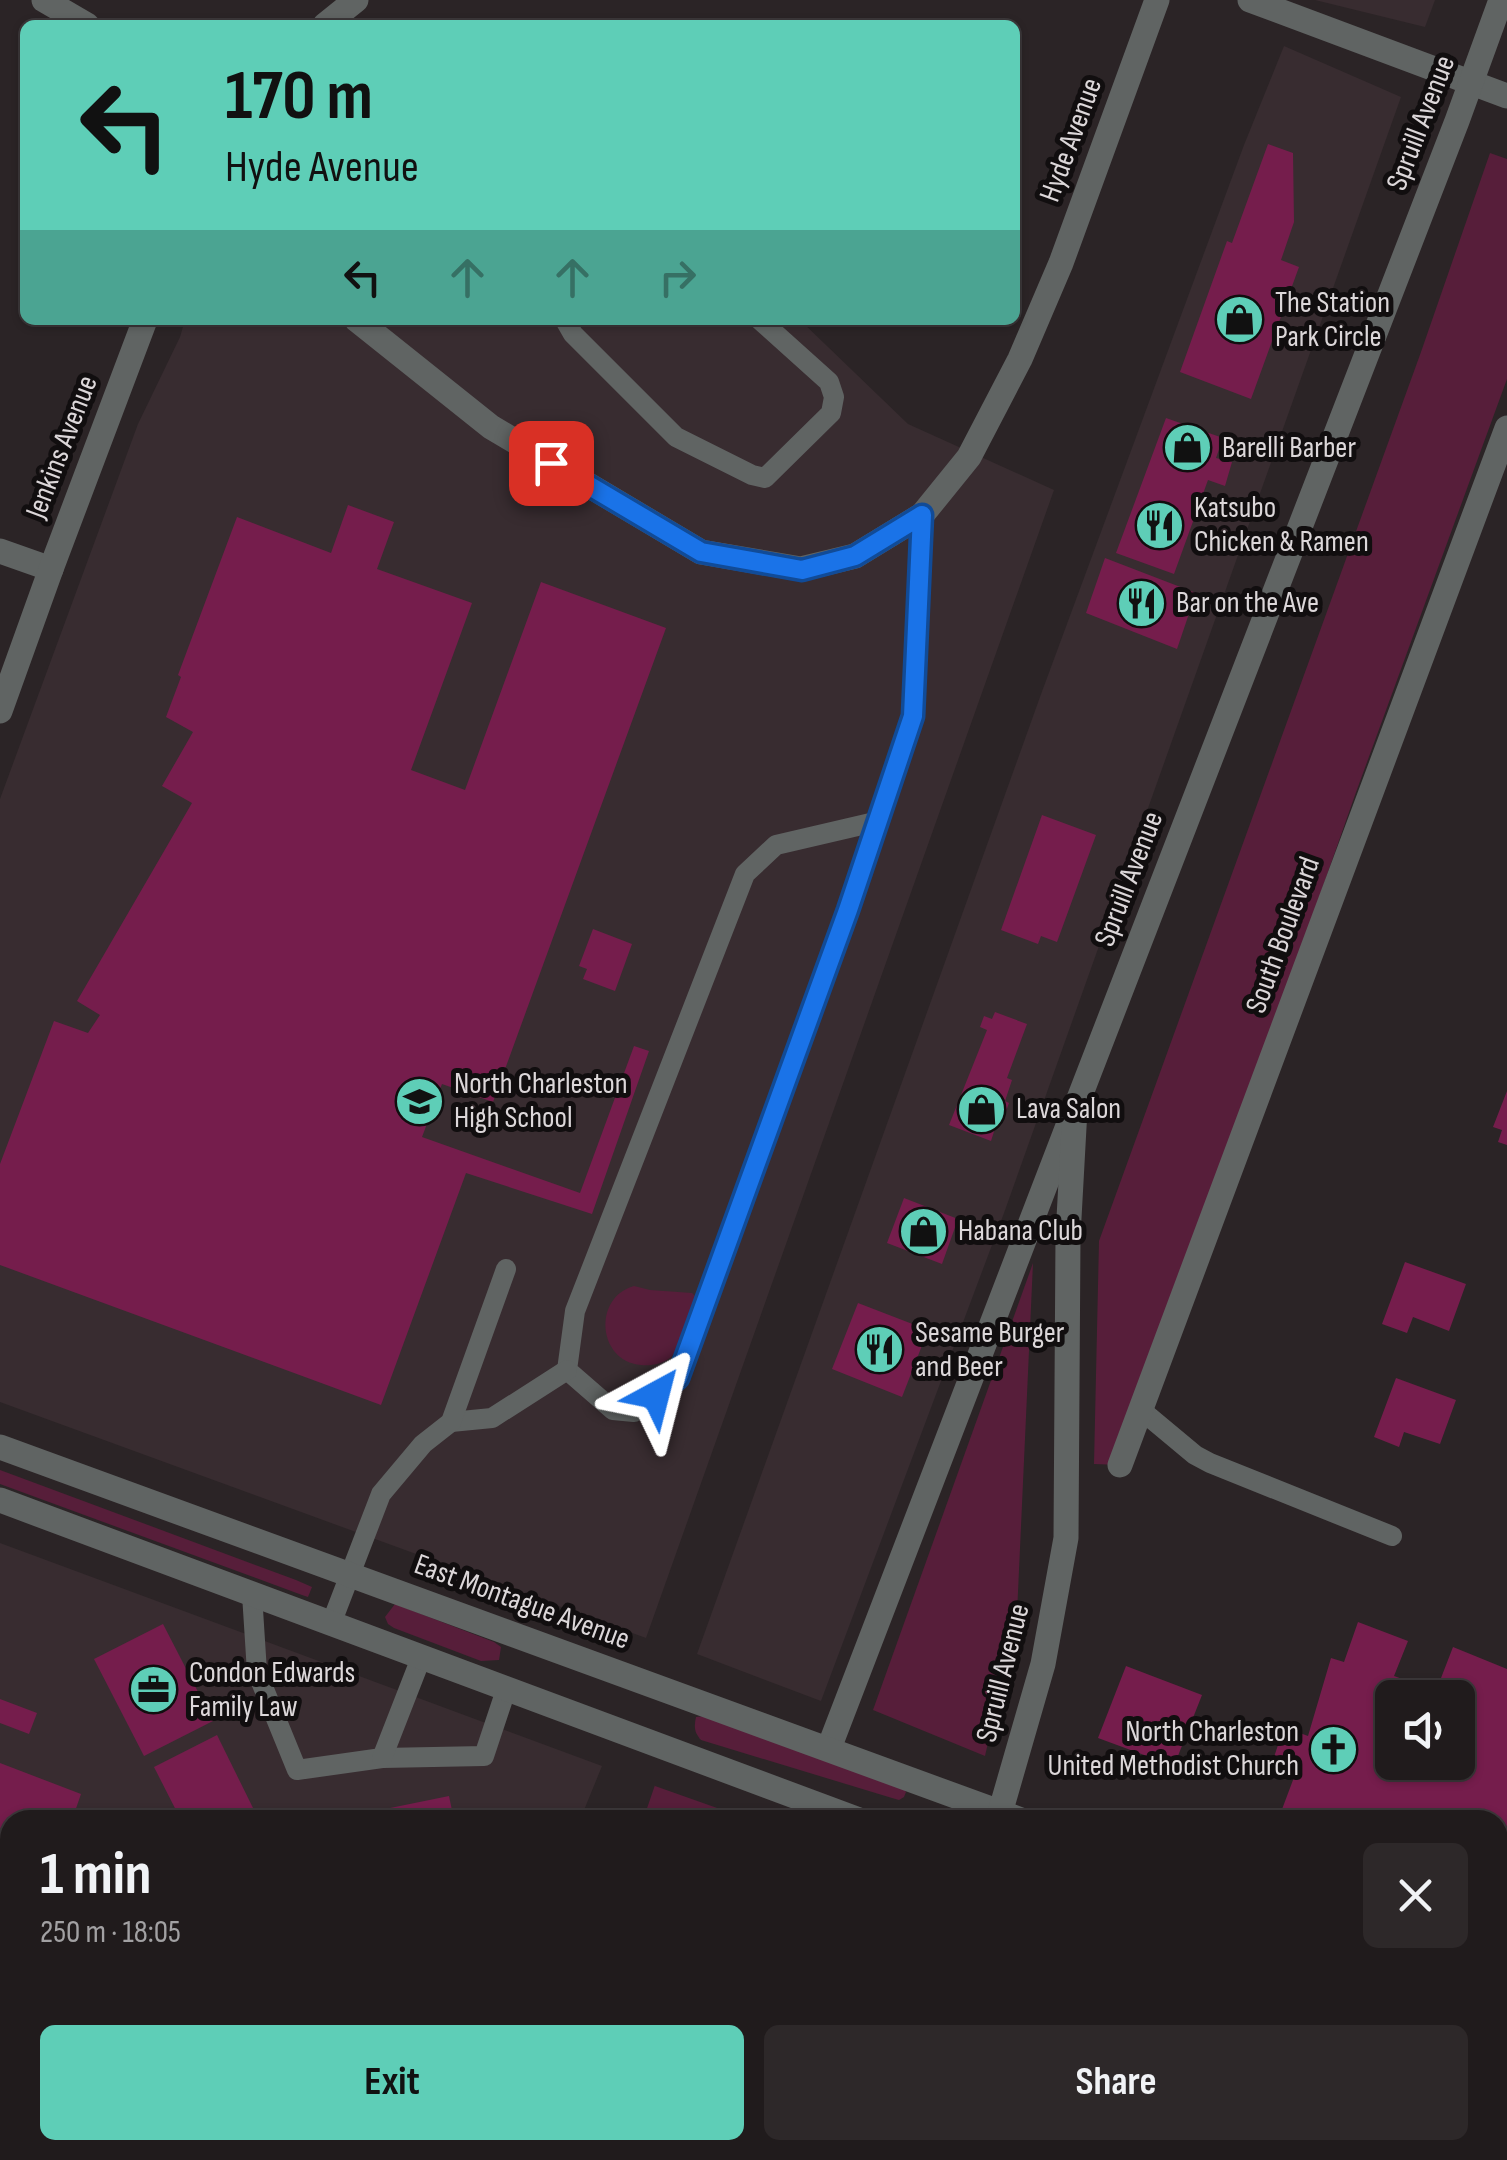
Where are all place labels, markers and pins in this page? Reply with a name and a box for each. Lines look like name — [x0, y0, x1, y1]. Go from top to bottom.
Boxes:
place label: The Station Park Circle — [1275, 285, 1390, 355]
shop icon: The Station Park Circle — [1214, 294, 1266, 346]
pin — [509, 421, 594, 506]
shop icon: Barelli Barber — [1161, 422, 1213, 474]
place label: Barelli Barber — [1222, 430, 1356, 466]
place label: Katsubo Chicken & Ramen — [1194, 490, 1369, 560]
restaurant icon: Katsubo Chicken & Ramen — [1133, 499, 1185, 551]
restaurant icon: Bar on the Ave — [1115, 577, 1167, 629]
place label: Bar on the Ave — [1176, 585, 1319, 621]
place label: North Charleston High School — [454, 1066, 628, 1136]
school or university icon: North Charleston High School — [393, 1075, 445, 1127]
shop icon: Lava Salon — [955, 1083, 1007, 1135]
place label: Lava Salon — [1016, 1091, 1121, 1127]
shop icon: Habana Club — [897, 1205, 949, 1257]
place label: Habana Club — [958, 1213, 1083, 1249]
place label: Sesame Burger and Beer — [915, 1315, 1065, 1385]
restaurant icon: Sesame Burger and Beer — [854, 1324, 906, 1376]
place label: Condon Edwards Family Law — [189, 1655, 355, 1725]
office icon: Condon Edwards Family Law — [128, 1664, 180, 1716]
place label: North Charleston United Methodist Church — [1048, 1714, 1299, 1784]
church icon: North Charleston United Methodist Church — [1308, 1723, 1360, 1775]

